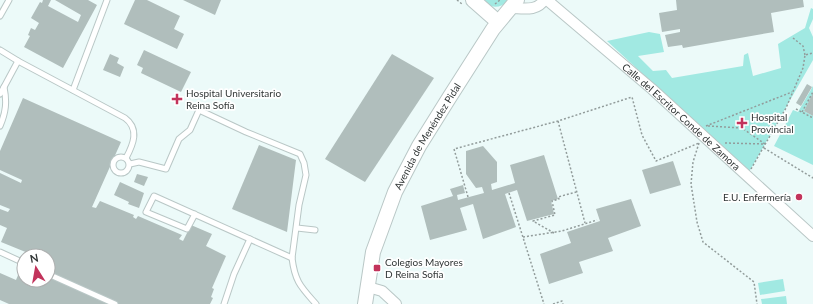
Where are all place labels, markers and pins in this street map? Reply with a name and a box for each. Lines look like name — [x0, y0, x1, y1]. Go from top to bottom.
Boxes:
place label: Hospital Universitario Reina Sofía — [186, 87, 281, 111]
marker: Hospital Universitario Reina Sofía — [171, 93, 183, 105]
place label: Hospital Provincial — [751, 111, 794, 135]
marker: Hospital Provincial — [736, 117, 748, 129]
place label: E.U. Enfermería — [723, 191, 791, 203]
marker: E.U. Enfermería — [794, 192, 804, 202]
place label: Colegios Mayores D Reina Sofía — [385, 256, 463, 280]
marker: Colegios Mayores D Reina Sofía — [372, 263, 382, 273]

